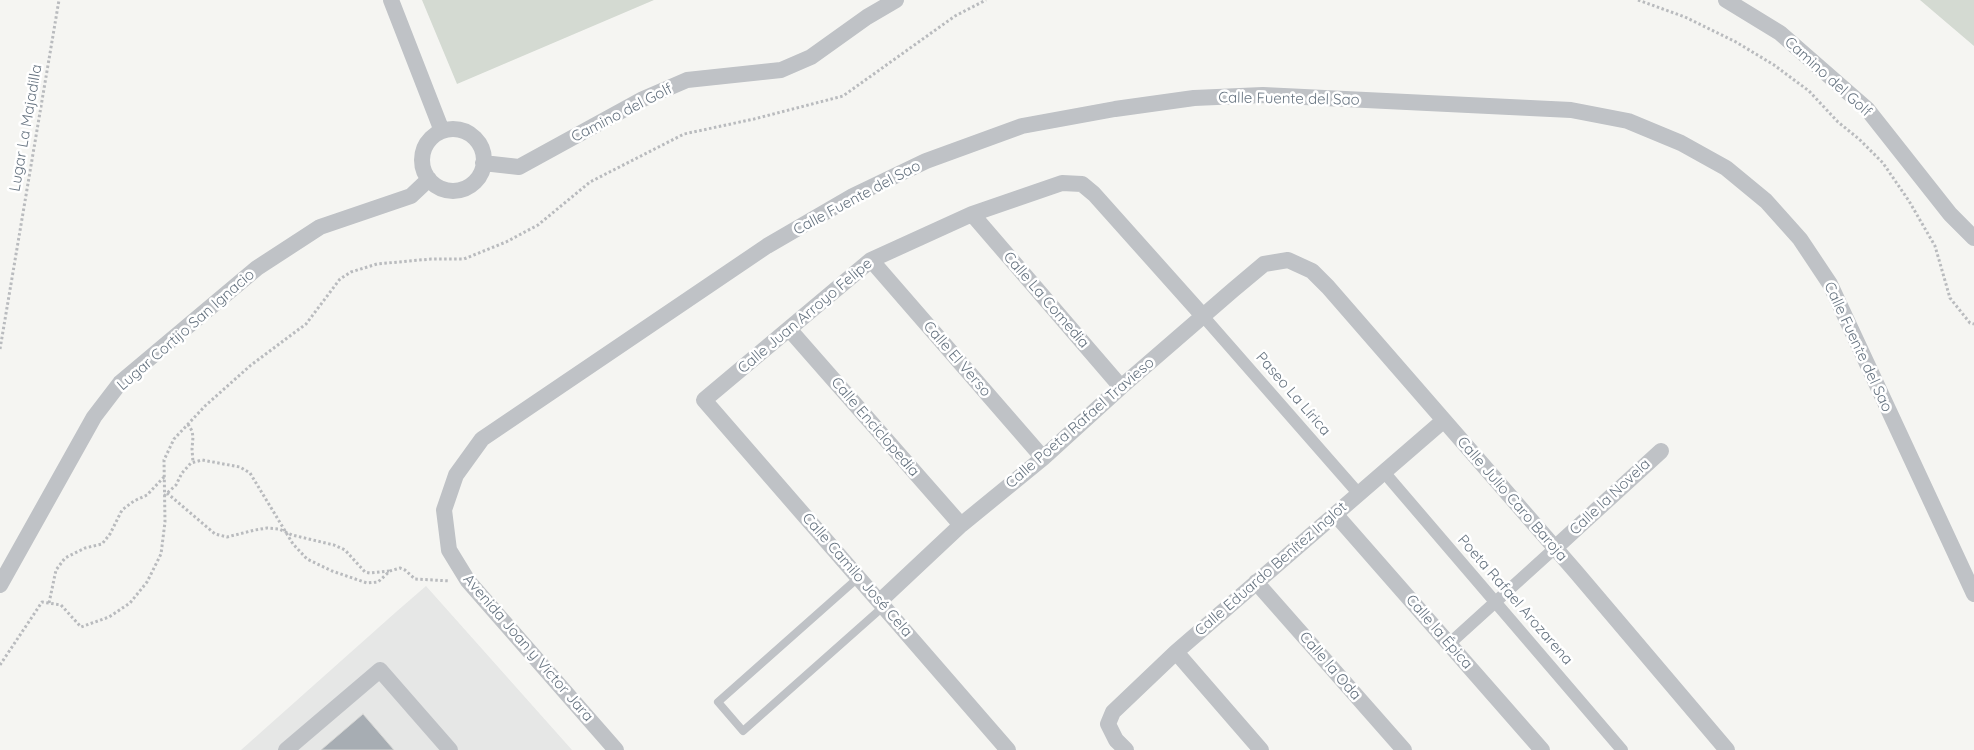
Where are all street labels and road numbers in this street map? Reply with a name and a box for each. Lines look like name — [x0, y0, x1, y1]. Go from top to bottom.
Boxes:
street label: Camino del Golf — [1781, 33, 1875, 121]
street label: Lugar La Majadilla — [6, 63, 46, 193]
street label: Camino del Golf — [568, 80, 676, 146]
street label: Calle Fuente del Sao — [1218, 89, 1360, 109]
street label: Calle Fuente del Sao — [790, 157, 924, 239]
street label: Calle La Comedia — [999, 248, 1093, 352]
street label: Calle Juan Arroyo Felipe — [734, 255, 876, 377]
street label: Lugar Cortijo San Ignacio — [114, 265, 258, 395]
street label: Calle Fuente del Sao — [1820, 279, 1896, 415]
street label: Calle El Verso — [919, 318, 995, 400]
street label: Paseo La Lírica — [1252, 349, 1334, 439]
street label: Calle Poeta Rafael Travieso — [1002, 354, 1158, 492]
street label: Calle Enciclopedia — [827, 374, 923, 480]
street label: Calle Julio Caro Baroja — [1453, 433, 1571, 565]
street label: Calle la Novela — [1566, 455, 1654, 539]
street label: Calle Eduardo Benítez Inglot — [1191, 498, 1351, 640]
street label: Calle Camilo José Cela — [798, 509, 916, 641]
street label: Poeta Rafael Arozarena — [1454, 531, 1576, 669]
street label: Avenida Joan y Victor Jara — [459, 571, 597, 725]
street label: Calle la Épica — [1402, 591, 1476, 673]
street label: Calle la Oda — [1295, 628, 1365, 704]

